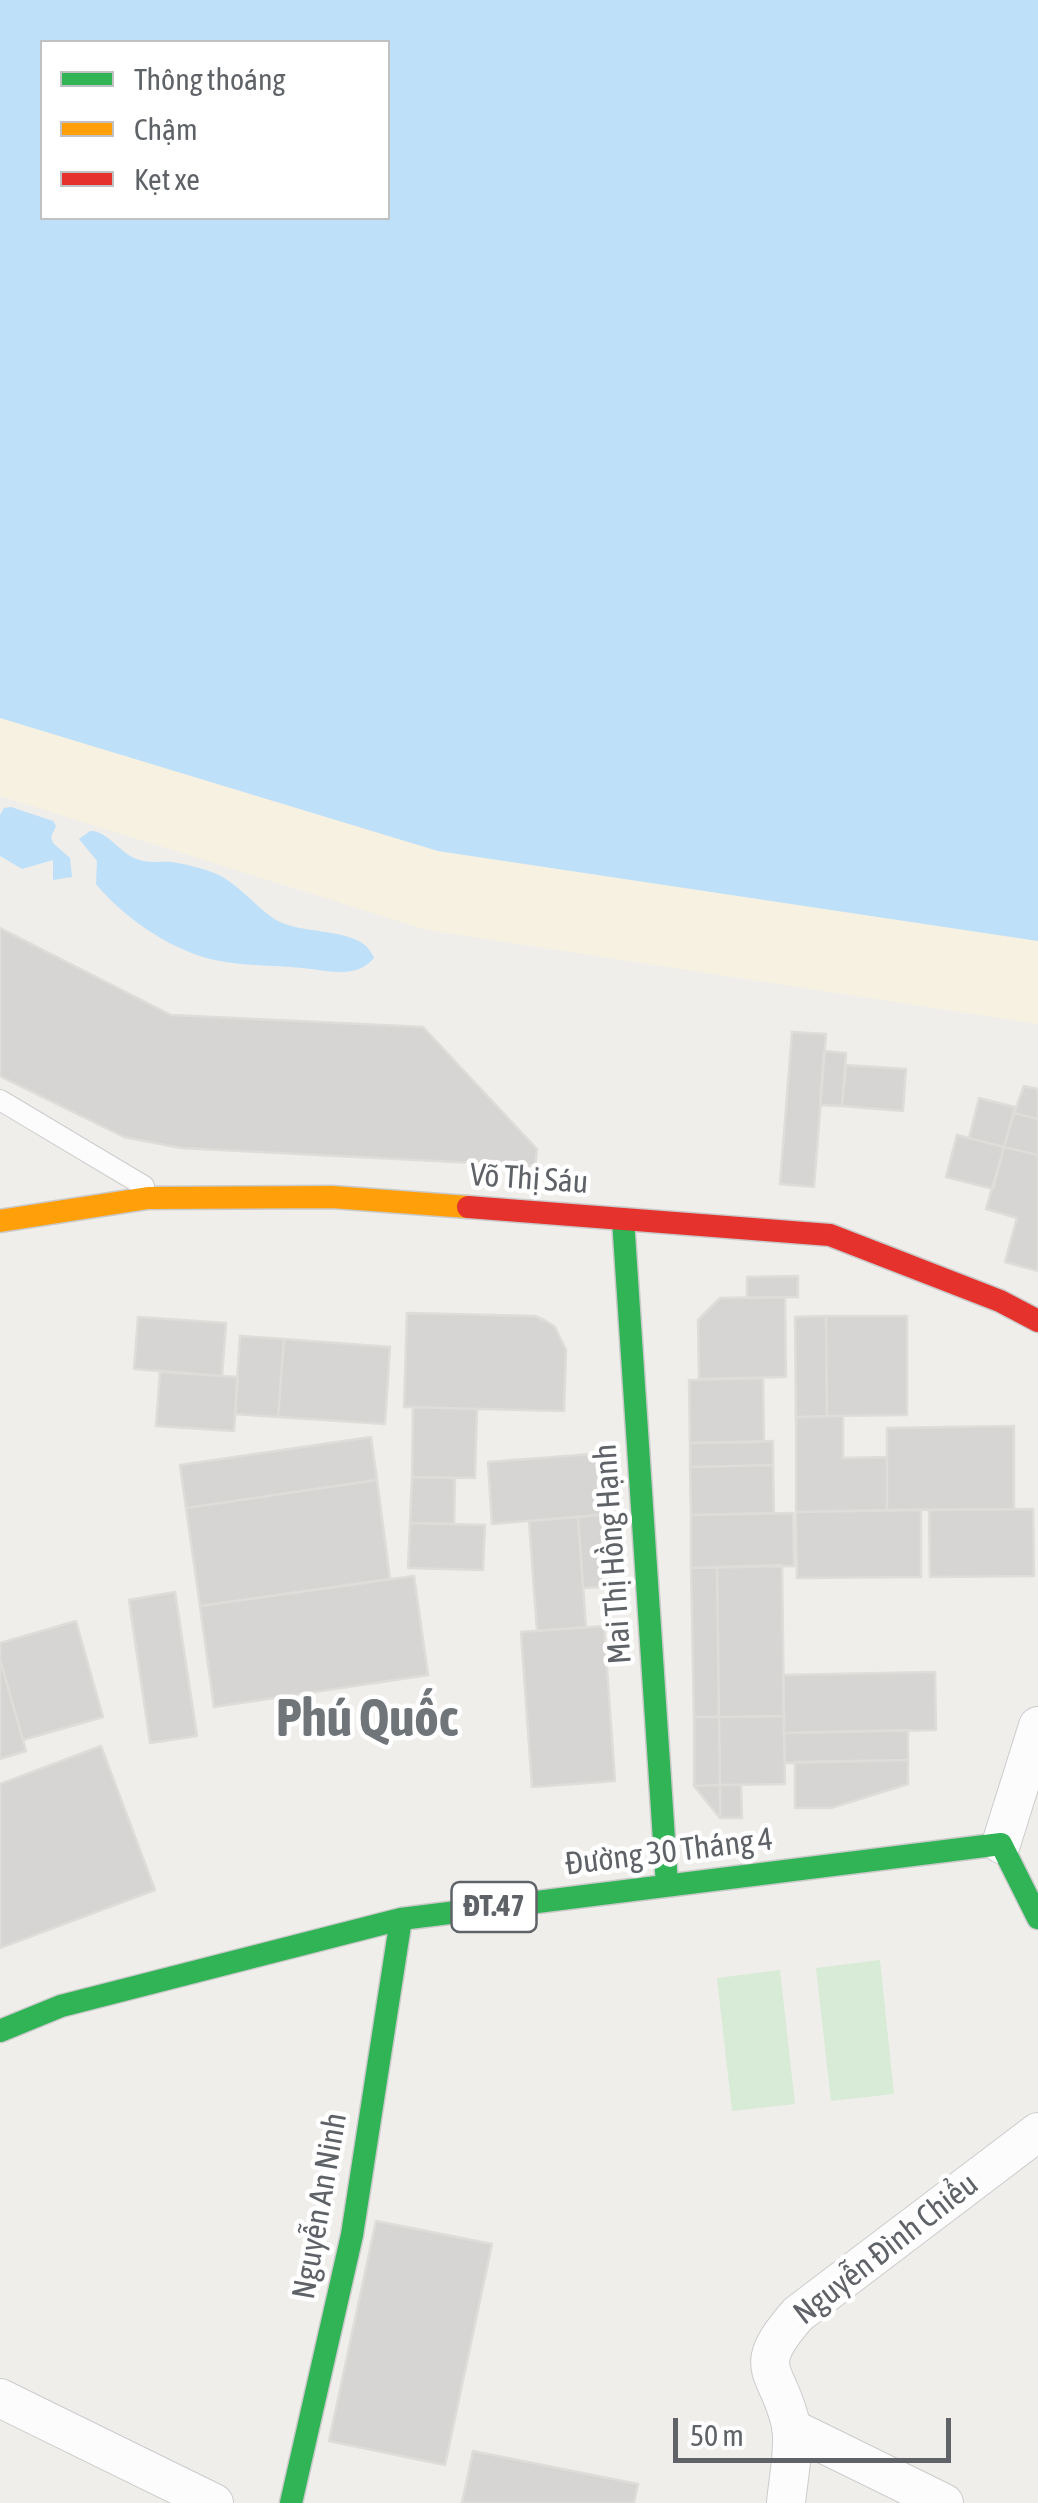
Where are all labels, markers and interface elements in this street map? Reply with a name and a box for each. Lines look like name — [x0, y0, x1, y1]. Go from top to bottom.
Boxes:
legend — [40, 40, 390, 220]
text: Thông thoáng — [134, 62, 285, 96]
text: Chậm — [134, 112, 198, 146]
text: Kẹt xe — [134, 162, 200, 196]
street label: Võ Thị Sáu — [469, 1156, 589, 1202]
street label: Mai Thị Hồng Hạnh — [586, 1443, 640, 1665]
district label: Phú Quốc — [276, 1689, 458, 1751]
street label: Đường 30 Tháng 4 — [563, 1820, 775, 1884]
road number: ĐT.47 — [452, 1882, 536, 1932]
street label: Nguyễn An Ninh — [285, 2110, 355, 2302]
street label: Nguyễn Đình Chiểu — [786, 2165, 986, 2333]
scale bar — [678, 2398, 956, 2460]
text: 50 m — [690, 2418, 744, 2452]

